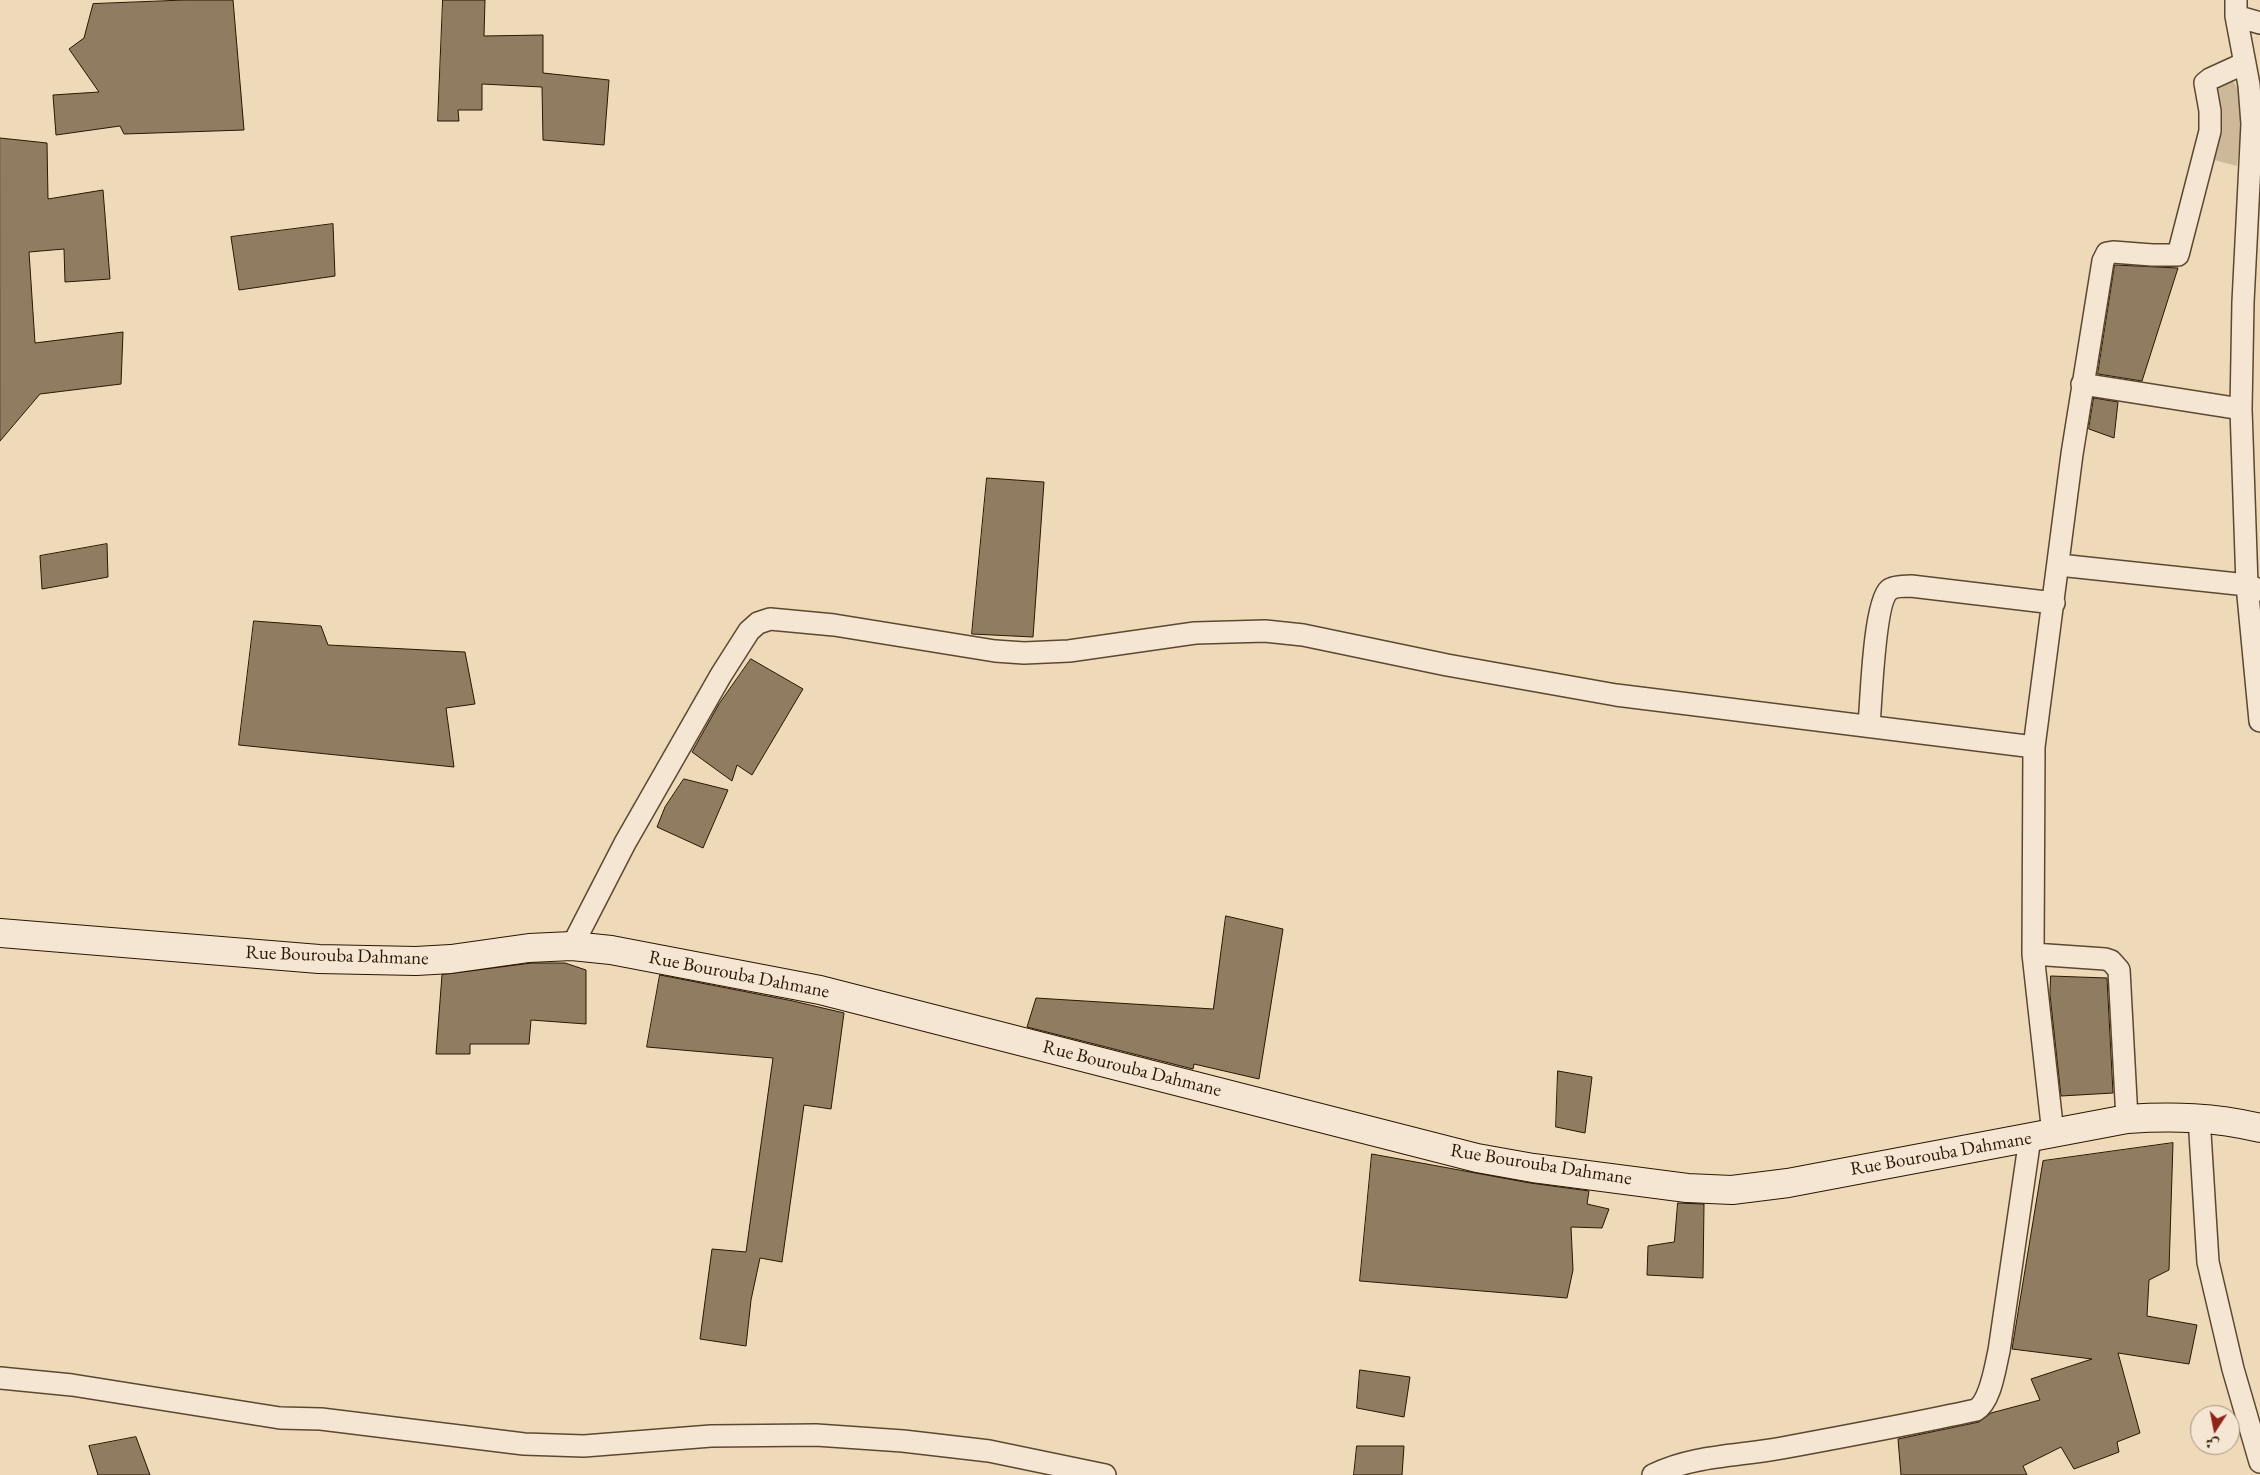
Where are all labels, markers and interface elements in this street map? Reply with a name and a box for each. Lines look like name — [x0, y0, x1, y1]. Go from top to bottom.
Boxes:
street label: Rue Bourouba Dahmane — [245, 941, 429, 971]
street label: Rue Bourouba Dahmane — [647, 946, 831, 1004]
street label: Rue Bourouba Dahmane — [1040, 1036, 1224, 1102]
street label: Rue Bourouba Dahmane — [1849, 1127, 2033, 1181]
street label: Rue Bourouba Dahmane — [1449, 1139, 1633, 1191]
north arrow — [2190, 1405, 2240, 1455]
text: ش — [2204, 1434, 2221, 1454]

